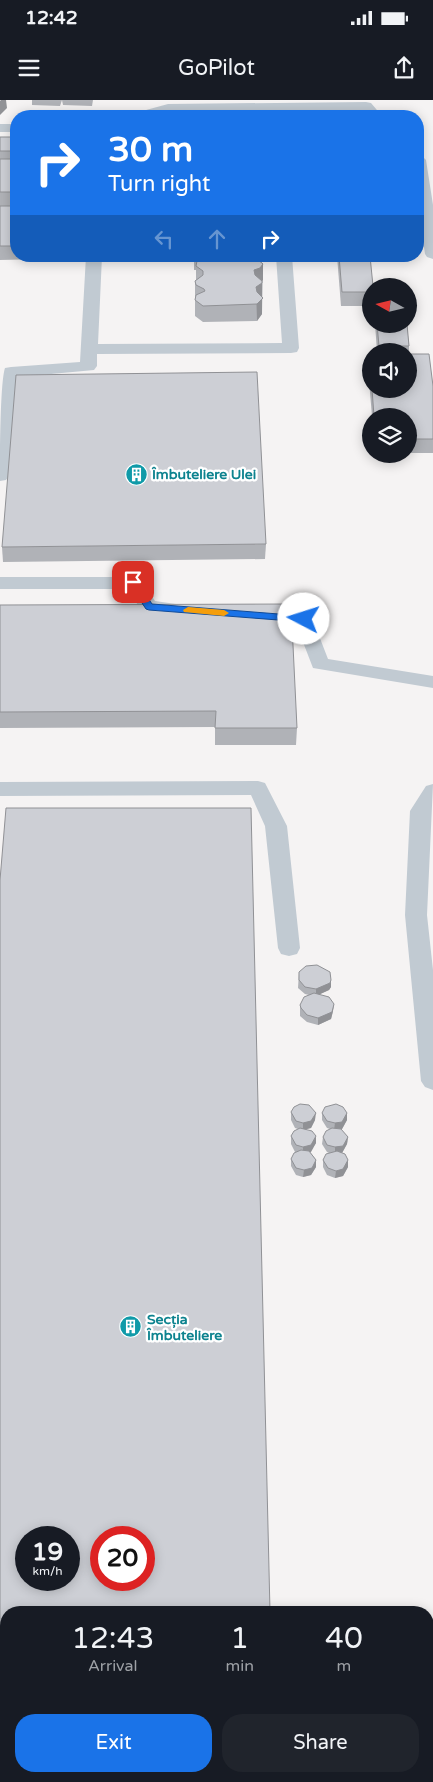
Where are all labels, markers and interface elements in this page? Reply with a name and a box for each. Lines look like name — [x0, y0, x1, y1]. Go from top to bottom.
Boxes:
text: 12:42 — [25, 7, 78, 29]
icon: menu — [15, 54, 43, 82]
icon: share — [390, 54, 418, 82]
text: GoPilot — [178, 55, 255, 81]
text: 30 m — [108, 129, 193, 171]
icon: right — [25, 130, 90, 195]
text: Turn right — [108, 171, 210, 197]
icon: left — [150, 225, 178, 253]
icon: ahead — [203, 225, 231, 253]
icon: right — [256, 225, 284, 253]
north arrow — [362, 278, 418, 332]
map controls — [362, 278, 417, 463]
button: sound — [362, 343, 417, 398]
button: layers — [362, 408, 417, 463]
building icon: Îmbuteliere Ulei — [124, 462, 148, 486]
place label: Îmbuteliere Ulei — [151, 466, 256, 483]
pin — [112, 561, 154, 603]
icon: arrive — [119, 568, 147, 596]
position arrow — [277, 592, 329, 644]
place label: Secția Îmbuteliere — [146, 1311, 222, 1344]
building icon: Secția Îmbuteliere — [119, 1315, 143, 1339]
speed limit sign: 20 — [90, 1526, 155, 1591]
text: 19 — [32, 1537, 63, 1567]
text: km/h — [32, 1564, 63, 1578]
text: 12:43 — [71, 1620, 154, 1657]
text: 1 — [230, 1620, 249, 1657]
text: 40 — [325, 1620, 363, 1657]
text: Arrival — [88, 1656, 137, 1676]
text: min — [226, 1656, 254, 1676]
text: m — [337, 1656, 351, 1676]
button: Exit — [15, 1714, 212, 1772]
button: Share — [222, 1714, 419, 1772]

